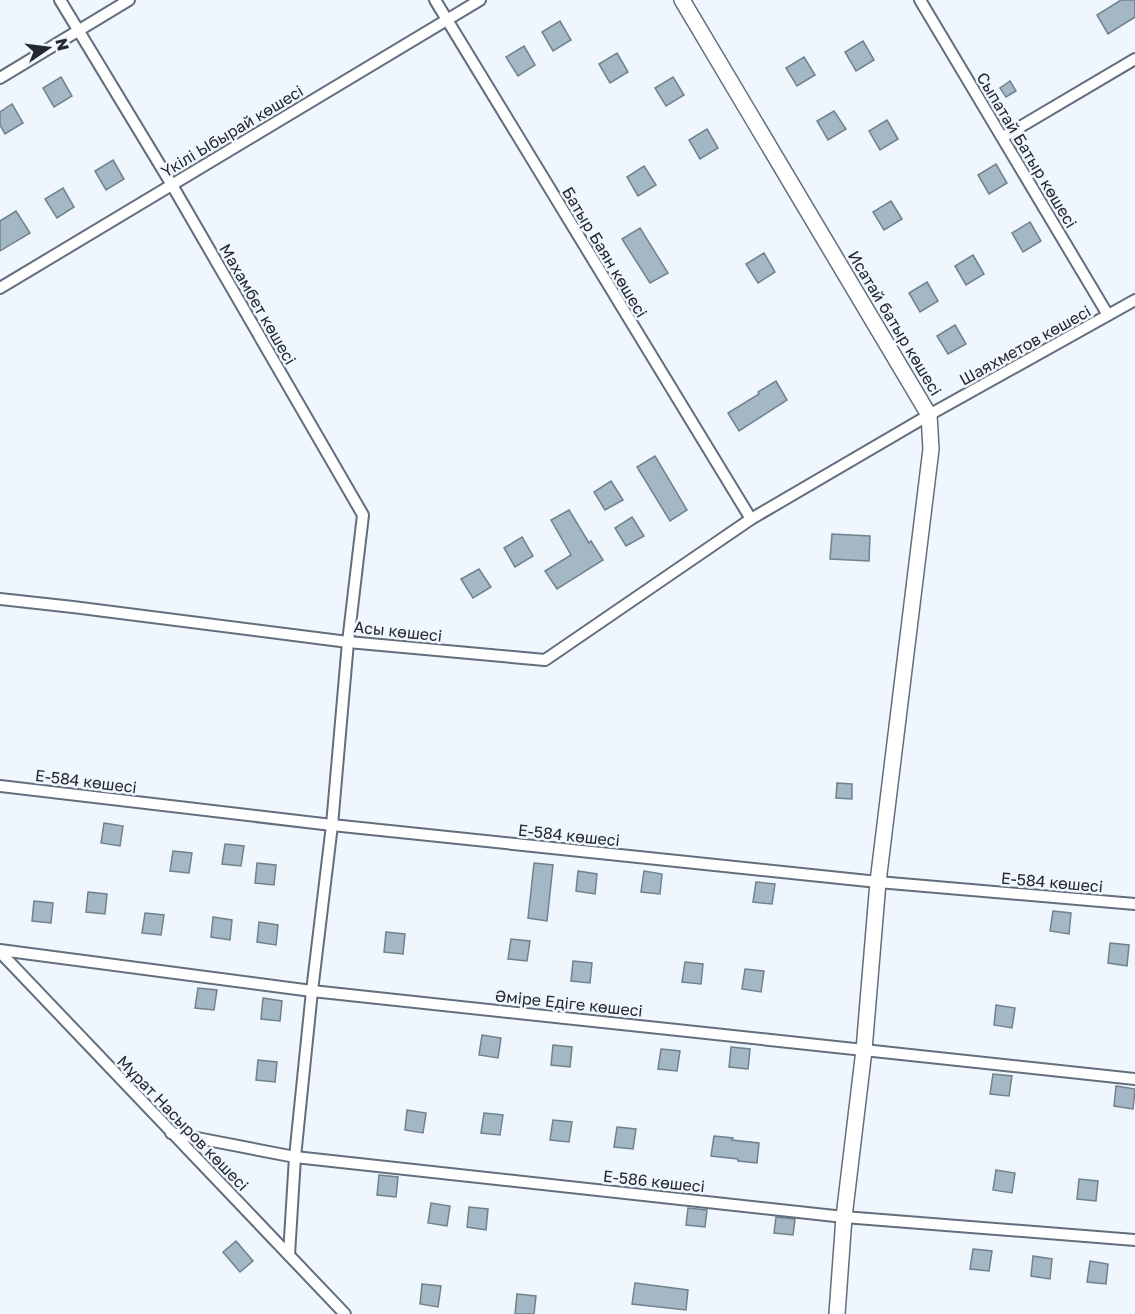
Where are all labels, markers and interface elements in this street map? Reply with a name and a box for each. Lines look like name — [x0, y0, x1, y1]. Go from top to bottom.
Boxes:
north arrow — [18, 18, 78, 78]
text: N — [51, 36, 74, 53]
street label: Сыпатай Батыр көшесі — [973, 69, 1081, 231]
street label: Үкілі Ыбырай көшесі — [157, 81, 307, 181]
street label: Батыр Баян көшесі — [558, 183, 652, 321]
street label: Махамбет көшесі — [215, 240, 301, 368]
street label: Исатай батыр көшесі — [844, 247, 946, 399]
street label: Шаяхметов көшесі — [956, 301, 1094, 389]
street label: Асы көшесі — [353, 616, 443, 646]
street label: Е-584 көшесі — [34, 765, 138, 797]
street label: Е-584 көшесі — [517, 820, 621, 850]
street label: Е-584 көшесі — [1000, 868, 1104, 896]
street label: Әміре Едіге көшесі — [494, 985, 644, 1021]
street label: Мұрат Насыров көшесі — [113, 1051, 253, 1195]
street label: Е-586 көшесі — [602, 1166, 706, 1196]

